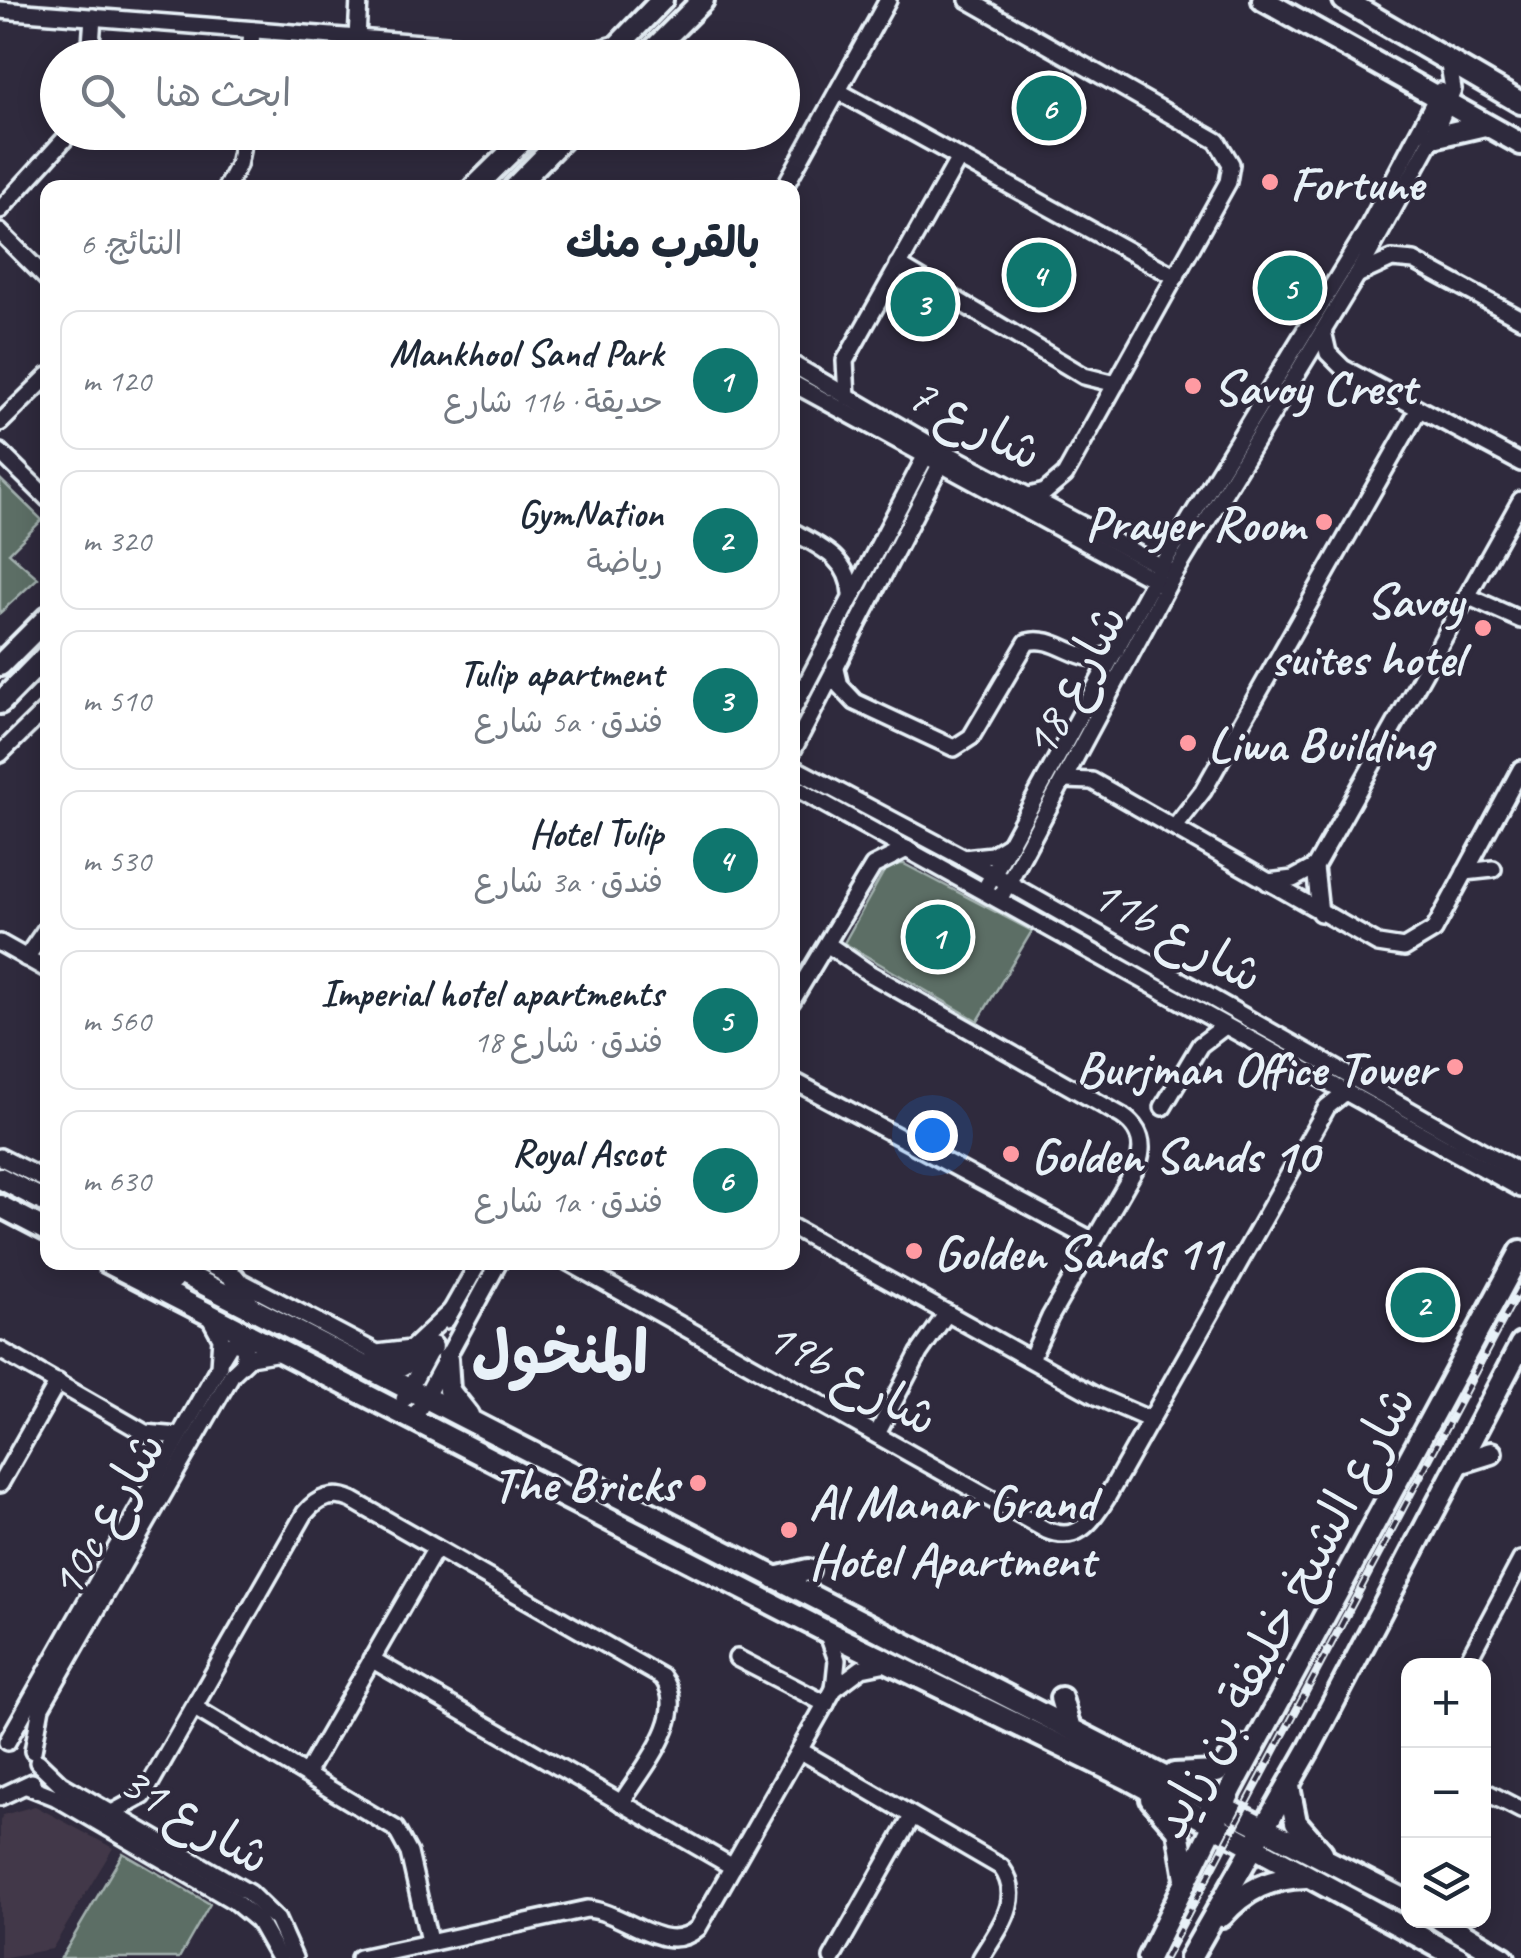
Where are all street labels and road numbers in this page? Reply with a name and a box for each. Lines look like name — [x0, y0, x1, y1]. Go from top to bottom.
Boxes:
street label: شارع 7 — [896, 362, 1053, 487]
street label: شارع 18 — [1008, 593, 1144, 770]
street label: 11b شارع — [1079, 861, 1274, 1010]
street label: 19b شارع — [754, 1304, 949, 1453]
street label: شارع الشيخ خليفة بن زايد — [1137, 1374, 1432, 1851]
street label: 10c شارع — [33, 1420, 182, 1611]
street label: شارع 31 — [107, 1750, 282, 1891]

